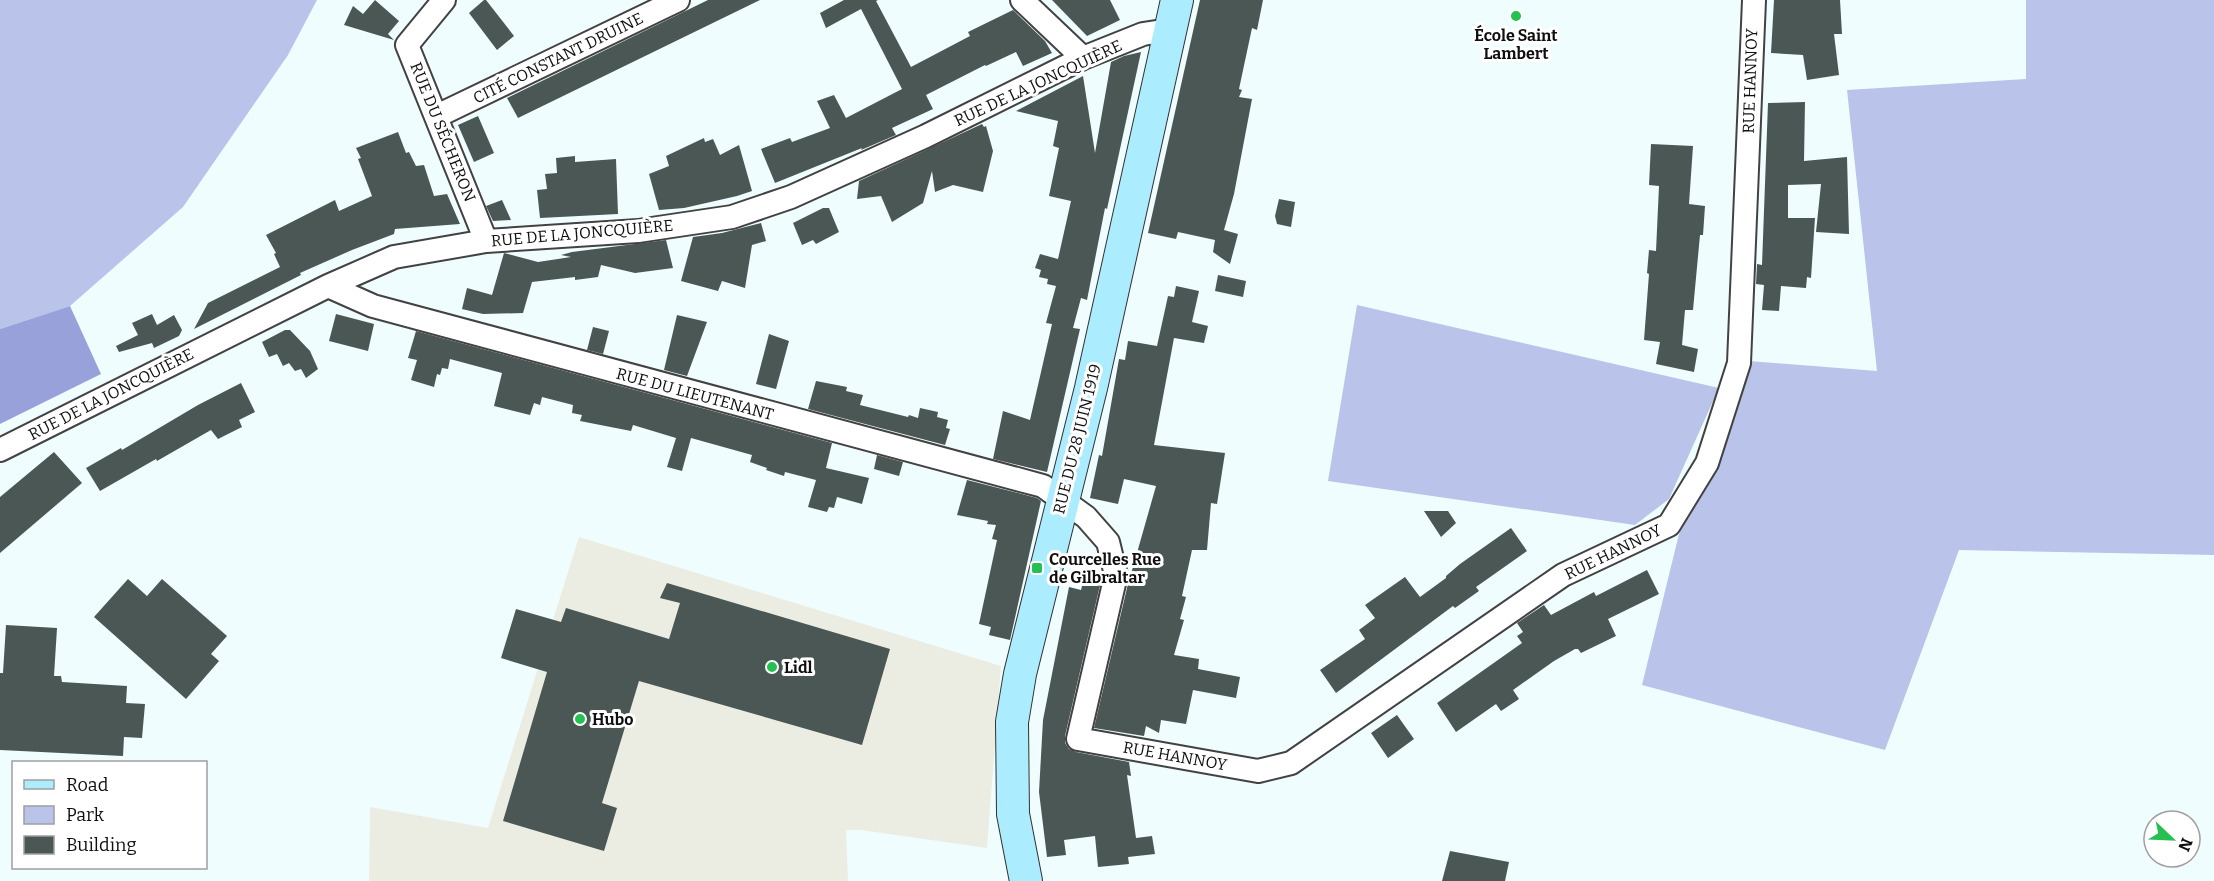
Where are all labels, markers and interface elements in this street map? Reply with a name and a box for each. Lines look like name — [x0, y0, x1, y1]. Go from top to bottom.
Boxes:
street label: CITÉ CONSTANT DRUINE — [469, 8, 646, 107]
marker: École Saint Lambert — [1509, 9, 1523, 23]
place label: École Saint Lambert — [1474, 24, 1558, 63]
street label: RUE HANNOY — [1739, 27, 1761, 134]
street label: RUE DE LA JONCQUIÈRE — [951, 35, 1125, 130]
street label: RUE DU SÉCHERON — [406, 59, 481, 205]
street label: RUE DE LA JONCQUIÈRE — [490, 215, 674, 250]
street label: RUE DE LA JONCQUIÈRE — [25, 343, 197, 444]
street label: RUE DU 28 JUIN 1919 — [1049, 362, 1105, 516]
street label: RUE DU LIEUTENANT — [614, 364, 776, 424]
street label: RUE HANNOY — [1561, 520, 1665, 584]
place label: Courcelles Rue de Gilbraltar — [1049, 550, 1161, 587]
marker: Courcelles Rue de Gilbraltar — [1030, 561, 1044, 575]
place label: Lidl — [784, 658, 813, 677]
marker: Lidl — [765, 660, 779, 674]
place label: Hubo — [592, 710, 633, 729]
marker: Hubo — [573, 712, 587, 726]
street label: RUE HANNOY — [1121, 737, 1229, 775]
legend — [12, 761, 207, 869]
text: Road — [66, 774, 109, 796]
text: Park — [66, 804, 105, 826]
north arrow — [2142, 809, 2202, 869]
text: Building — [66, 834, 137, 856]
text: N — [2174, 835, 2197, 854]

